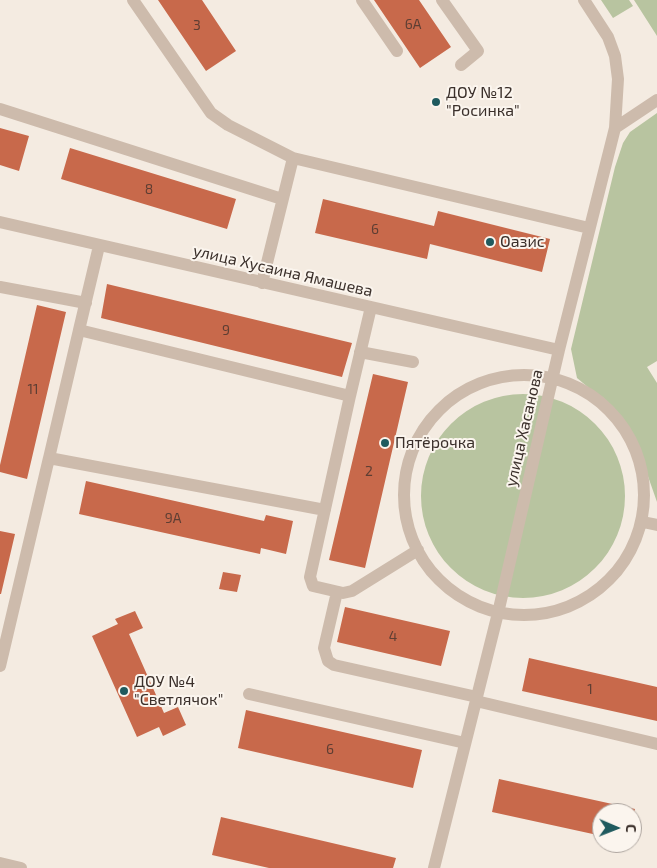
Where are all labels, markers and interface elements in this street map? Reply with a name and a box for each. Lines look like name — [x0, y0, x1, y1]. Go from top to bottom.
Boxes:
house number: 6А — [405, 16, 421, 32]
house number: 3 — [193, 17, 201, 33]
place label: ДОУ №12 "Росинка" — [446, 83, 520, 121]
marker: ДОУ №12 "Росинка" — [430, 96, 442, 108]
house number: 8 — [145, 181, 153, 197]
house number: 6 — [371, 221, 379, 237]
place label: Оазис — [500, 232, 545, 252]
marker: Оазис — [484, 236, 496, 248]
street label: улица Хусаина Ямашева — [191, 241, 375, 301]
house number: 9 — [222, 322, 230, 338]
street label: улица Хасанова — [501, 368, 547, 488]
house number: 11 — [27, 381, 39, 397]
place label: Пятёрочка — [395, 433, 475, 453]
marker: Пятёрочка — [379, 437, 391, 449]
house number: 2 — [365, 463, 373, 479]
house number: 9А — [165, 510, 181, 526]
house number: 4 — [389, 628, 397, 644]
place label: ДОУ №4 "Светлячок" — [134, 672, 223, 710]
house number: 1 — [587, 681, 593, 697]
marker: ДОУ №4 "Светлячок" — [118, 685, 130, 697]
house number: 6 — [326, 741, 334, 757]
north arrow — [592, 803, 642, 853]
text: С — [623, 824, 640, 833]

